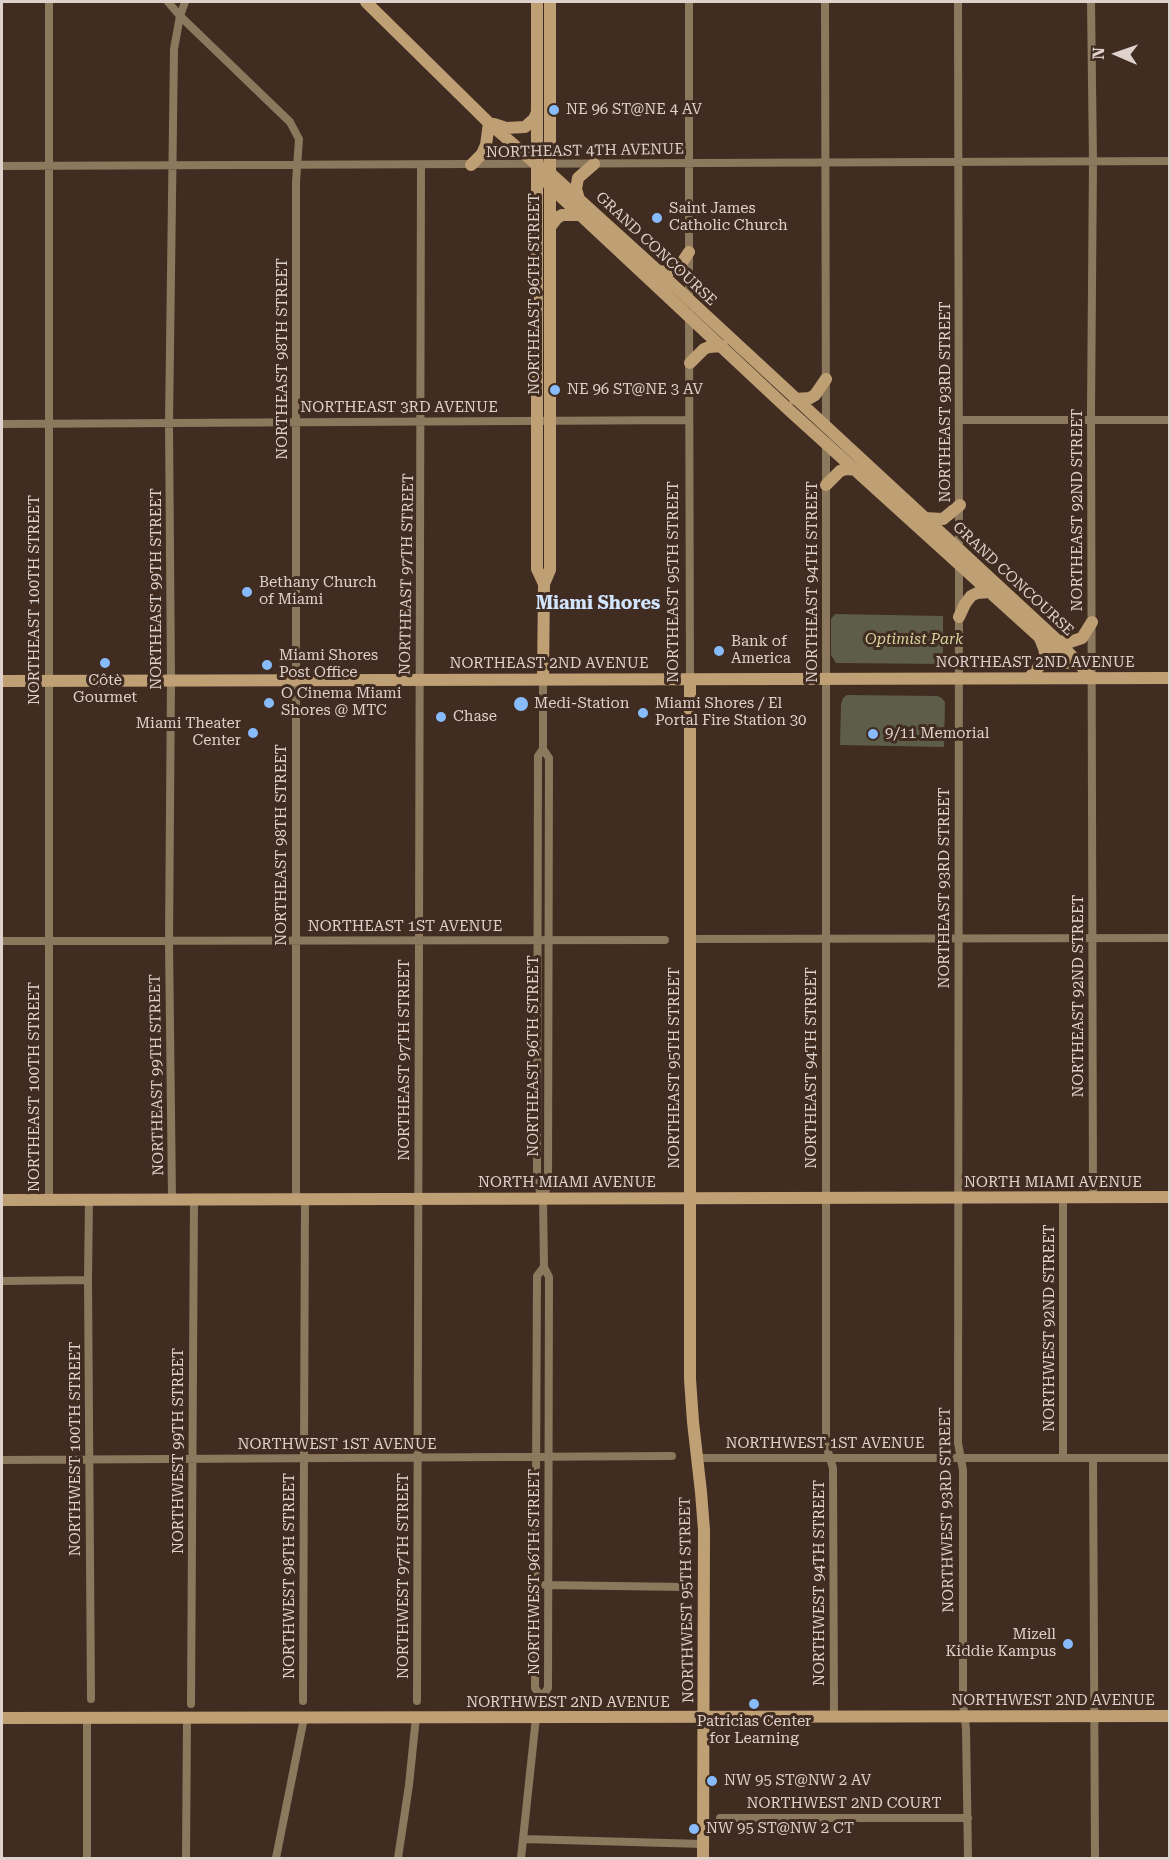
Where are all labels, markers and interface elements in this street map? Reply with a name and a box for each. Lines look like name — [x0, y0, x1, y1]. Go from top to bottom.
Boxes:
north arrow — [1087, 24, 1147, 84]
text: N — [1089, 47, 1108, 60]
place label: NE 96 ST@NE 4 AV — [566, 101, 702, 119]
marker: NE 96 ST@NE 4 AV — [547, 103, 561, 117]
street label: NORTHEAST 4TH AVENUE — [486, 140, 684, 162]
street label: GRAND CONCOURSE — [592, 188, 720, 310]
street label: NORTHEAST 96TH STREET — [526, 193, 544, 395]
place label: Saint James Catholic Church — [669, 200, 788, 235]
marker: Saint James Catholic Church — [650, 211, 664, 225]
street label: NORTHEAST 98TH STREET — [274, 258, 292, 460]
street label: NORTHEAST 93RD STREET — [937, 301, 955, 503]
place label: NE 96 ST@NE 3 AV — [567, 381, 703, 399]
marker: NE 96 ST@NE 3 AV — [548, 383, 562, 397]
street label: NORTHEAST 3RD AVENUE — [300, 399, 498, 417]
street label: NORTHEAST 92ND STREET — [1069, 409, 1087, 611]
street label: NORTHEAST 97TH STREET — [396, 473, 418, 675]
street label: NORTHEAST 95TH STREET — [665, 481, 683, 683]
street label: NORTHEAST 94TH STREET — [804, 481, 822, 683]
street label: NORTHEAST 99TH STREET — [148, 488, 166, 690]
street label: NORTHEAST 100TH STREET — [26, 495, 44, 705]
street label: GRAND CONCOURSE — [949, 518, 1077, 640]
place label: Bethany Church of Miami — [259, 574, 377, 609]
marker: Bethany Church of Miami — [240, 585, 254, 599]
district label: Miami Shores — [536, 593, 660, 615]
park label: Optimist Park — [865, 631, 963, 649]
place label: Bank of America — [731, 633, 791, 668]
marker: Bank of America — [712, 644, 726, 658]
place label: Miami Shores Post Office — [279, 647, 378, 682]
street label: NORTHEAST 2ND AVENUE — [935, 654, 1135, 672]
street label: NORTHEAST 2ND AVENUE — [449, 655, 649, 673]
marker: Côtè Gourmet — [98, 656, 112, 670]
marker: Miami Shores Post Office — [260, 658, 274, 672]
place label: Côtè Gourmet — [73, 672, 137, 707]
place label: O Cinema Miami Shores @ MTC — [281, 685, 402, 720]
marker: Medi-Station — [512, 695, 530, 713]
place label: Medi-Station — [534, 695, 630, 713]
place label: Miami Shores / El Portal Fire Station 30 — [655, 695, 806, 730]
marker: O Cinema Miami Shores @ MTC — [262, 696, 276, 710]
marker: Miami Shores / El Portal Fire Station 30 — [636, 706, 650, 720]
place label: Chase — [453, 708, 497, 726]
marker: Chase — [434, 710, 448, 724]
place label: Miami Theater Center — [136, 715, 241, 750]
place label: 9/11 Memorial — [885, 725, 989, 743]
marker: Miami Theater Center — [246, 726, 260, 740]
marker: 9/11 Memorial — [866, 727, 880, 741]
street label: NORTHEAST 98TH STREET — [273, 744, 291, 946]
street label: NORTHEAST 93RD STREET — [936, 787, 954, 989]
street label: NORTHEAST 92ND STREET — [1070, 895, 1088, 1097]
street label: NORTHEAST 1ST AVENUE — [308, 918, 502, 936]
street label: NORTHEAST 96TH STREET — [525, 955, 543, 1157]
street label: NORTHEAST 97TH STREET — [396, 959, 414, 1161]
street label: NORTHEAST 95TH STREET — [666, 967, 684, 1169]
street label: NORTHEAST 94TH STREET — [803, 967, 821, 1169]
street label: NORTHEAST 99TH STREET — [146, 974, 168, 1176]
street label: NORTHEAST 100TH STREET — [26, 982, 44, 1192]
street label: NORTH MIAMI AVENUE — [478, 1174, 656, 1192]
street label: NORTH MIAMI AVENUE — [964, 1174, 1142, 1192]
street label: NORTHWEST 92ND STREET — [1041, 1224, 1059, 1432]
street label: NORTHWEST 100TH STREET — [67, 1342, 85, 1556]
street label: NORTHWEST 99TH STREET — [170, 1348, 188, 1554]
street label: NORTHWEST 93RD STREET — [936, 1407, 958, 1613]
street label: NORTHWEST 1ST AVENUE — [725, 1435, 925, 1453]
street label: NORTHWEST 1ST AVENUE — [237, 1436, 437, 1454]
street label: NORTHWEST 96TH STREET — [526, 1469, 544, 1675]
street label: NORTHWEST 98TH STREET — [281, 1473, 299, 1679]
street label: NORTHWEST 97TH STREET — [395, 1473, 413, 1679]
street label: NORTHWEST 94TH STREET — [811, 1480, 829, 1686]
street label: NORTHWEST 95TH STREET — [676, 1497, 698, 1703]
place label: Mizell Kiddie Kampus — [945, 1626, 1056, 1661]
marker: Mizell Kiddie Kampus — [1061, 1637, 1075, 1651]
street label: NORTHWEST 2ND AVENUE — [951, 1692, 1155, 1710]
street label: NORTHWEST 2ND AVENUE — [466, 1694, 670, 1712]
marker: Patricias Center for Learning — [747, 1697, 761, 1711]
place label: Patricias Center for Learning — [697, 1713, 811, 1748]
place label: NW 95 ST@NW 2 AV — [724, 1772, 871, 1790]
marker: NW 95 ST@NW 2 AV — [705, 1774, 719, 1788]
street label: NORTHWEST 2ND COURT — [746, 1795, 942, 1813]
place label: NW 95 ST@NW 2 CT — [706, 1820, 854, 1838]
marker: NW 95 ST@NW 2 CT — [687, 1822, 701, 1836]

